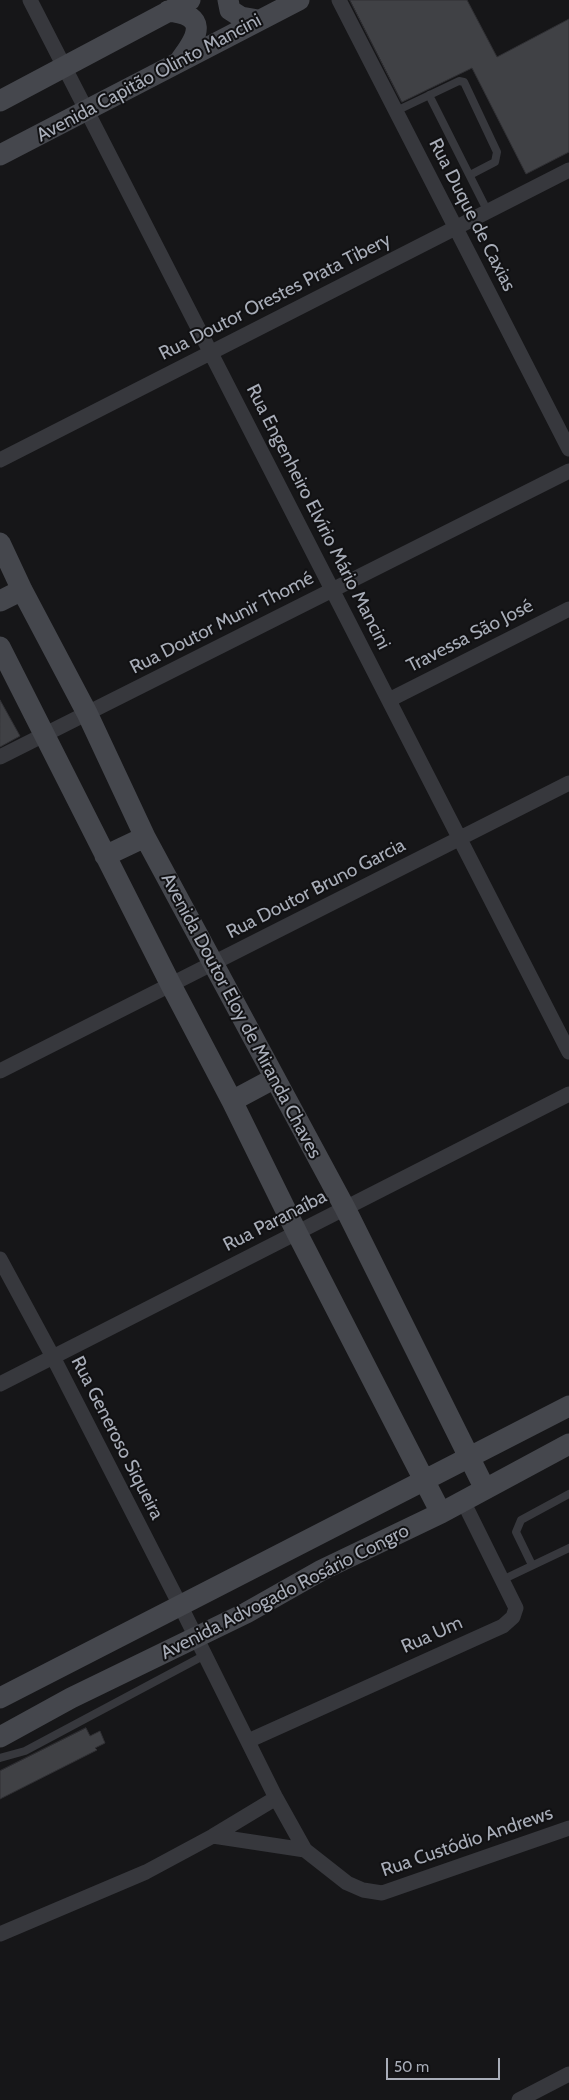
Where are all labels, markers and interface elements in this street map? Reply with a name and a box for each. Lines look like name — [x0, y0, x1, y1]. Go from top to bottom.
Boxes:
street label: Avenida Capitão Olinto Mancini — [33, 9, 265, 147]
street label: Rua Duque de Caxias — [424, 135, 520, 295]
street label: Rua Doutor Orestes Prata Tibery — [155, 229, 395, 365]
street label: Rua Engenheiro Elvírio Mário Mancini — [241, 381, 395, 653]
street label: Rua Doutor Munir Thomé — [126, 567, 318, 679]
street label: Travessa São José — [403, 594, 537, 678]
street label: Rua Doutor Bruno Garcia — [223, 834, 409, 944]
street label: Avenida Doutor Eloy de Miranda Chaves — [156, 870, 326, 1162]
street label: Rua Paranaíba — [220, 1185, 330, 1257]
street label: Rua Generoso Siqueira — [66, 1352, 168, 1524]
street label: Avenida Advogado Rosário Congro — [157, 1519, 413, 1665]
street label: Rua Um — [398, 1611, 466, 1659]
street label: Rua Custódio Andrews — [378, 1802, 556, 1882]
scale bar — [389, 2048, 503, 2080]
text: 50 m — [394, 2058, 429, 2076]

